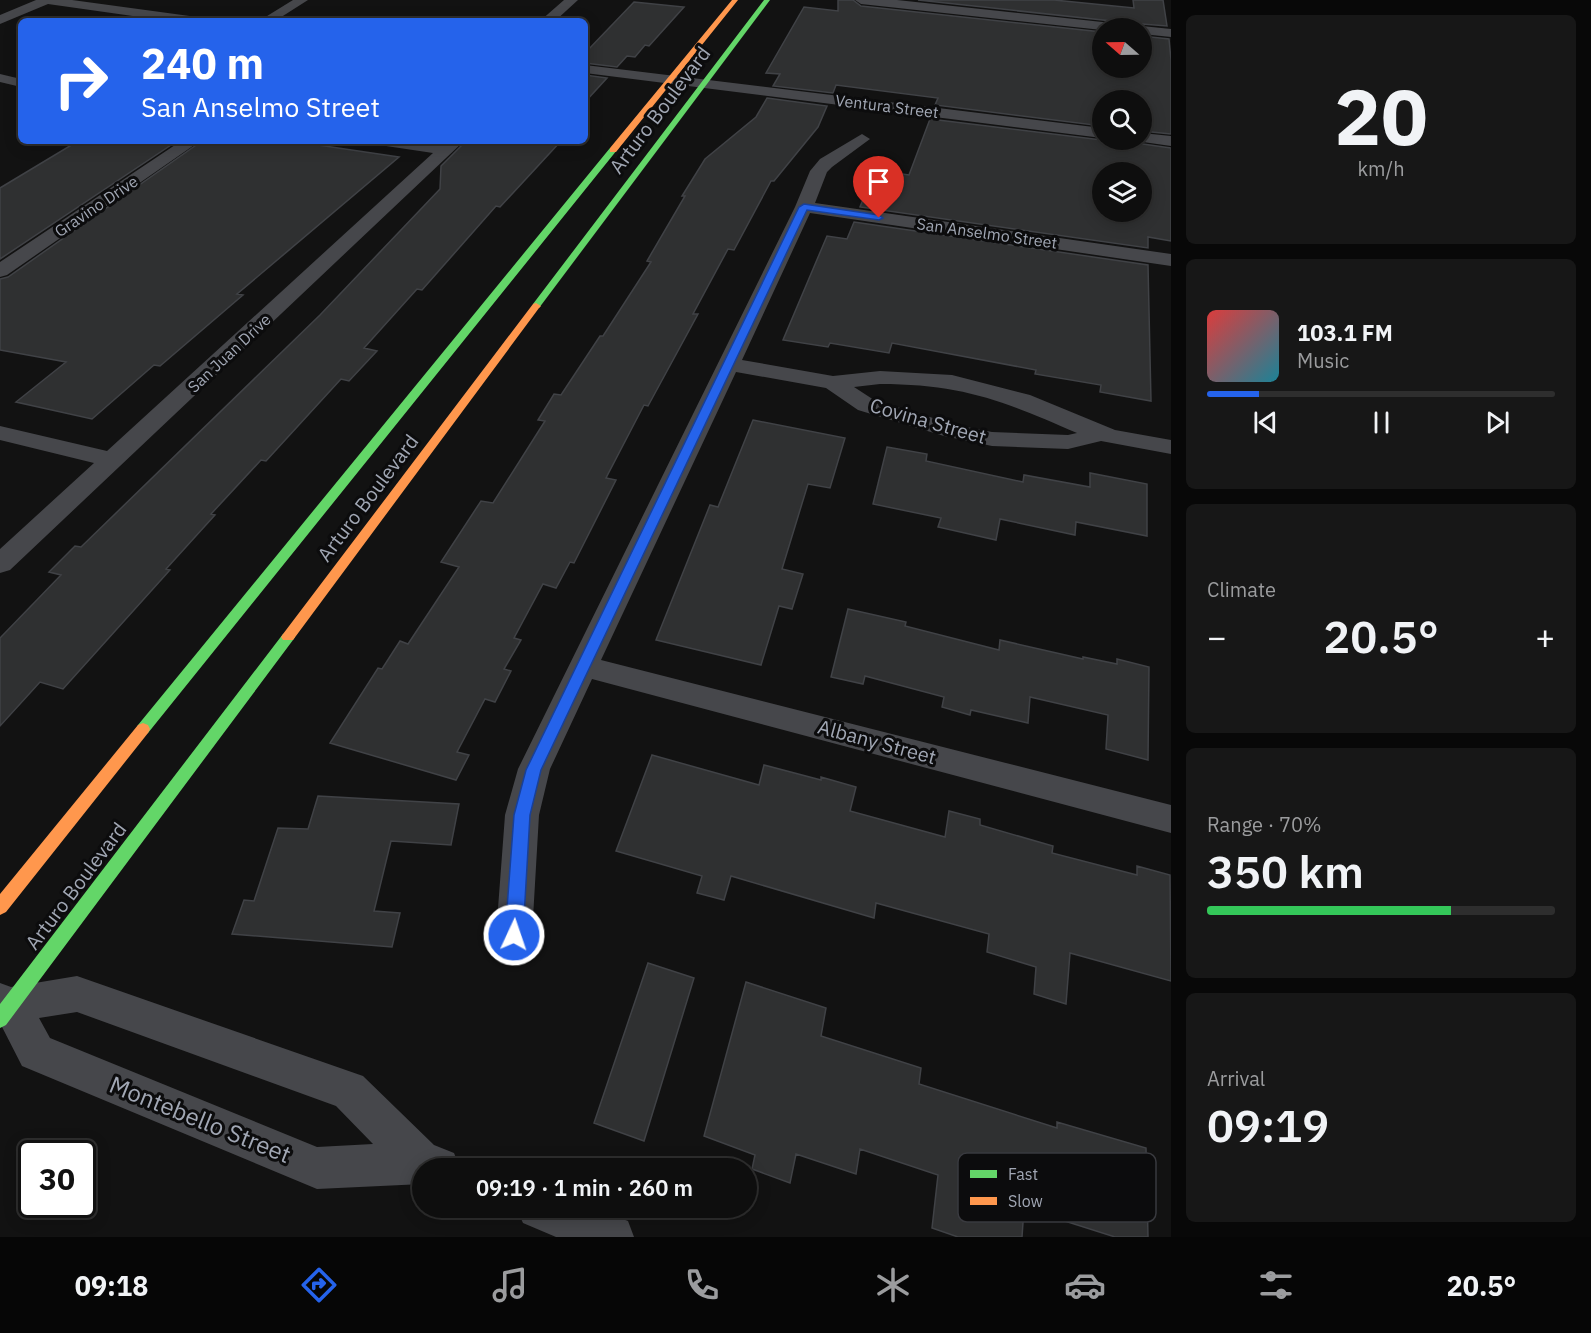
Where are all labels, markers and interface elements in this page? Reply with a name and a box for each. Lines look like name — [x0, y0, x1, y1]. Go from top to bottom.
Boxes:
north arrow — [1092, 18, 1152, 78]
map controls — [1092, 18, 1152, 222]
text: 240 m — [141, 36, 264, 91]
street label: Arturo Boulevard — [603, 41, 716, 179]
icon: right — [42, 42, 120, 120]
text: 20 — [1334, 65, 1428, 166]
text: San Anselmo Street — [141, 89, 380, 124]
street label: Ventura Street — [834, 90, 940, 122]
button: search — [1092, 90, 1152, 150]
text: km/h — [1357, 155, 1405, 182]
pin — [853, 156, 904, 218]
button: layers — [1092, 162, 1152, 222]
icon: arrive — [862, 165, 895, 198]
street label: Gravino Drive — [51, 171, 142, 241]
street label: San Anselmo Street — [916, 213, 1058, 253]
street label: San Juan Drive — [183, 309, 275, 397]
text: 103.1 FM — [1297, 318, 1393, 347]
text: Music — [1297, 347, 1349, 374]
street label: Covina Street — [867, 391, 989, 450]
icon: previous — [1249, 406, 1282, 439]
icon: pause — [1365, 406, 1398, 439]
icon: next — [1481, 406, 1514, 439]
street label: Arturo Boulevard — [311, 429, 424, 567]
text: Climate — [1207, 576, 1276, 603]
text: 20.5° — [1323, 607, 1439, 665]
text: − — [1207, 615, 1227, 658]
text: + — [1535, 615, 1555, 658]
street label: Albany Street — [815, 713, 939, 770]
text: Range · 70% — [1207, 811, 1322, 838]
street label: Arturo Boulevard — [19, 817, 132, 955]
text: 350 km — [1207, 842, 1364, 900]
position arrow — [482, 903, 546, 967]
text: Arrival — [1207, 1065, 1265, 1092]
street label: Montebello Street — [105, 1068, 296, 1170]
text: 09:19 — [1207, 1096, 1329, 1154]
speed limit sign: 30 — [18, 1140, 96, 1218]
legend — [958, 1153, 1156, 1222]
text: Fast — [1008, 1164, 1038, 1184]
text: 09:19 · 1 min · 260 m — [476, 1173, 693, 1202]
text: Slow — [1008, 1191, 1043, 1211]
icon: directions — [298, 1264, 340, 1306]
icon: music — [489, 1264, 531, 1306]
icon: phone — [681, 1264, 723, 1306]
icon: climate — [872, 1264, 914, 1306]
icon: car — [1064, 1264, 1106, 1306]
icon: filters — [1255, 1264, 1297, 1306]
text: 09:18 — [75, 1268, 148, 1303]
text: 20.5° — [1447, 1268, 1516, 1303]

